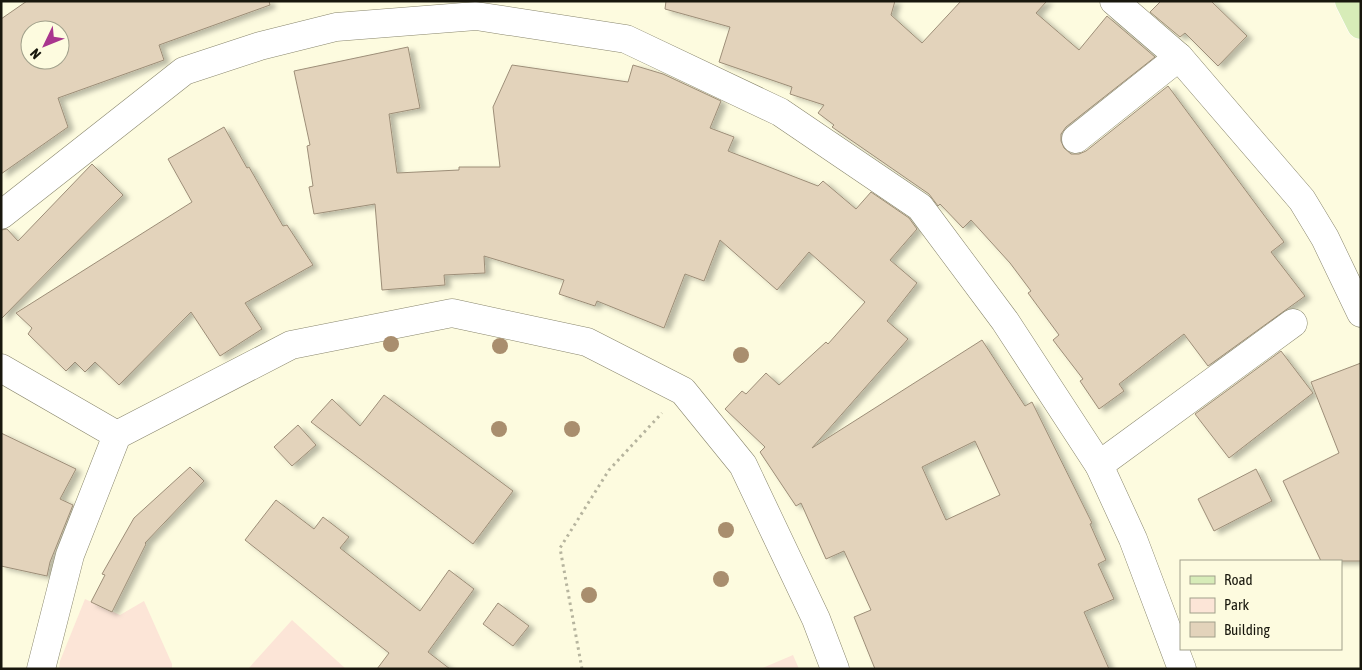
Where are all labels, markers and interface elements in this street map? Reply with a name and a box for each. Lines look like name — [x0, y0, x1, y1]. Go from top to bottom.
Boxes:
north arrow — [20, 20, 70, 70]
text: N — [27, 45, 44, 62]
legend — [1180, 560, 1342, 650]
text: Road — [1224, 571, 1253, 588]
text: Park — [1224, 596, 1249, 613]
text: Building — [1224, 621, 1270, 638]

